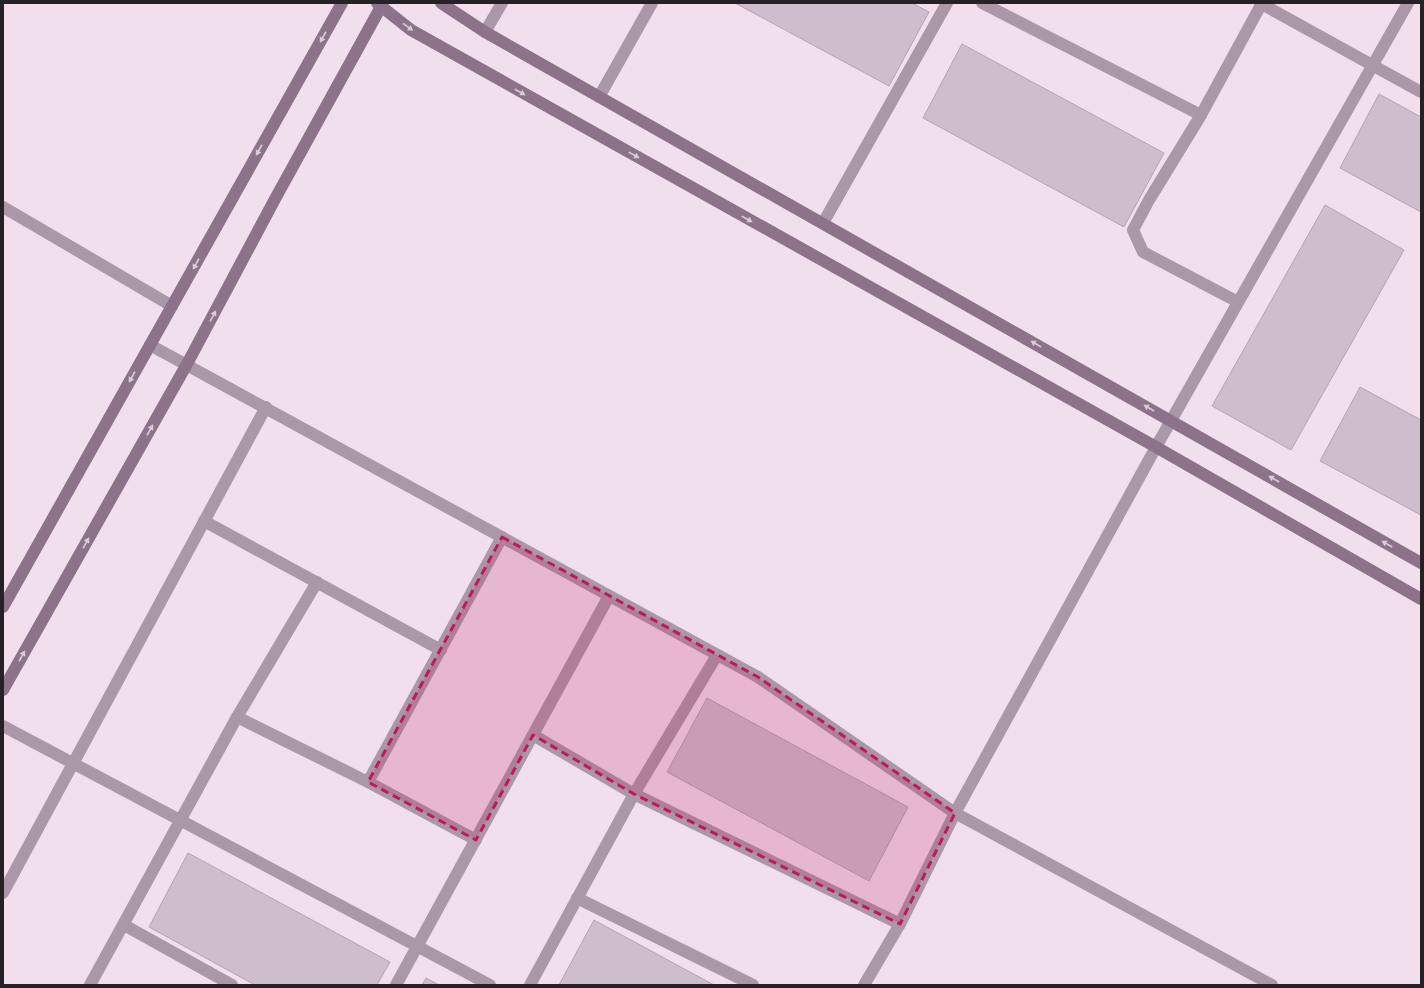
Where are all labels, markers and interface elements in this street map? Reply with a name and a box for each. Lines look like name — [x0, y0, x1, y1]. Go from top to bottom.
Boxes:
one-way arrow — [402, 23, 413, 32]
one-way arrow — [319, 31, 326, 43]
one-way arrow — [515, 88, 526, 95]
one-way arrow — [256, 145, 263, 156]
one-way arrow — [628, 152, 640, 159]
one-way arrow — [741, 215, 753, 222]
one-way arrow — [192, 258, 199, 270]
one-way arrow — [209, 310, 216, 322]
one-way arrow — [1030, 341, 1042, 348]
one-way arrow — [129, 371, 136, 383]
one-way arrow — [1143, 405, 1155, 412]
one-way arrow — [146, 424, 153, 436]
one-way arrow — [1268, 476, 1280, 483]
one-way arrow — [83, 537, 89, 549]
one-way arrow — [1381, 540, 1393, 547]
one-way arrow — [19, 651, 26, 662]

